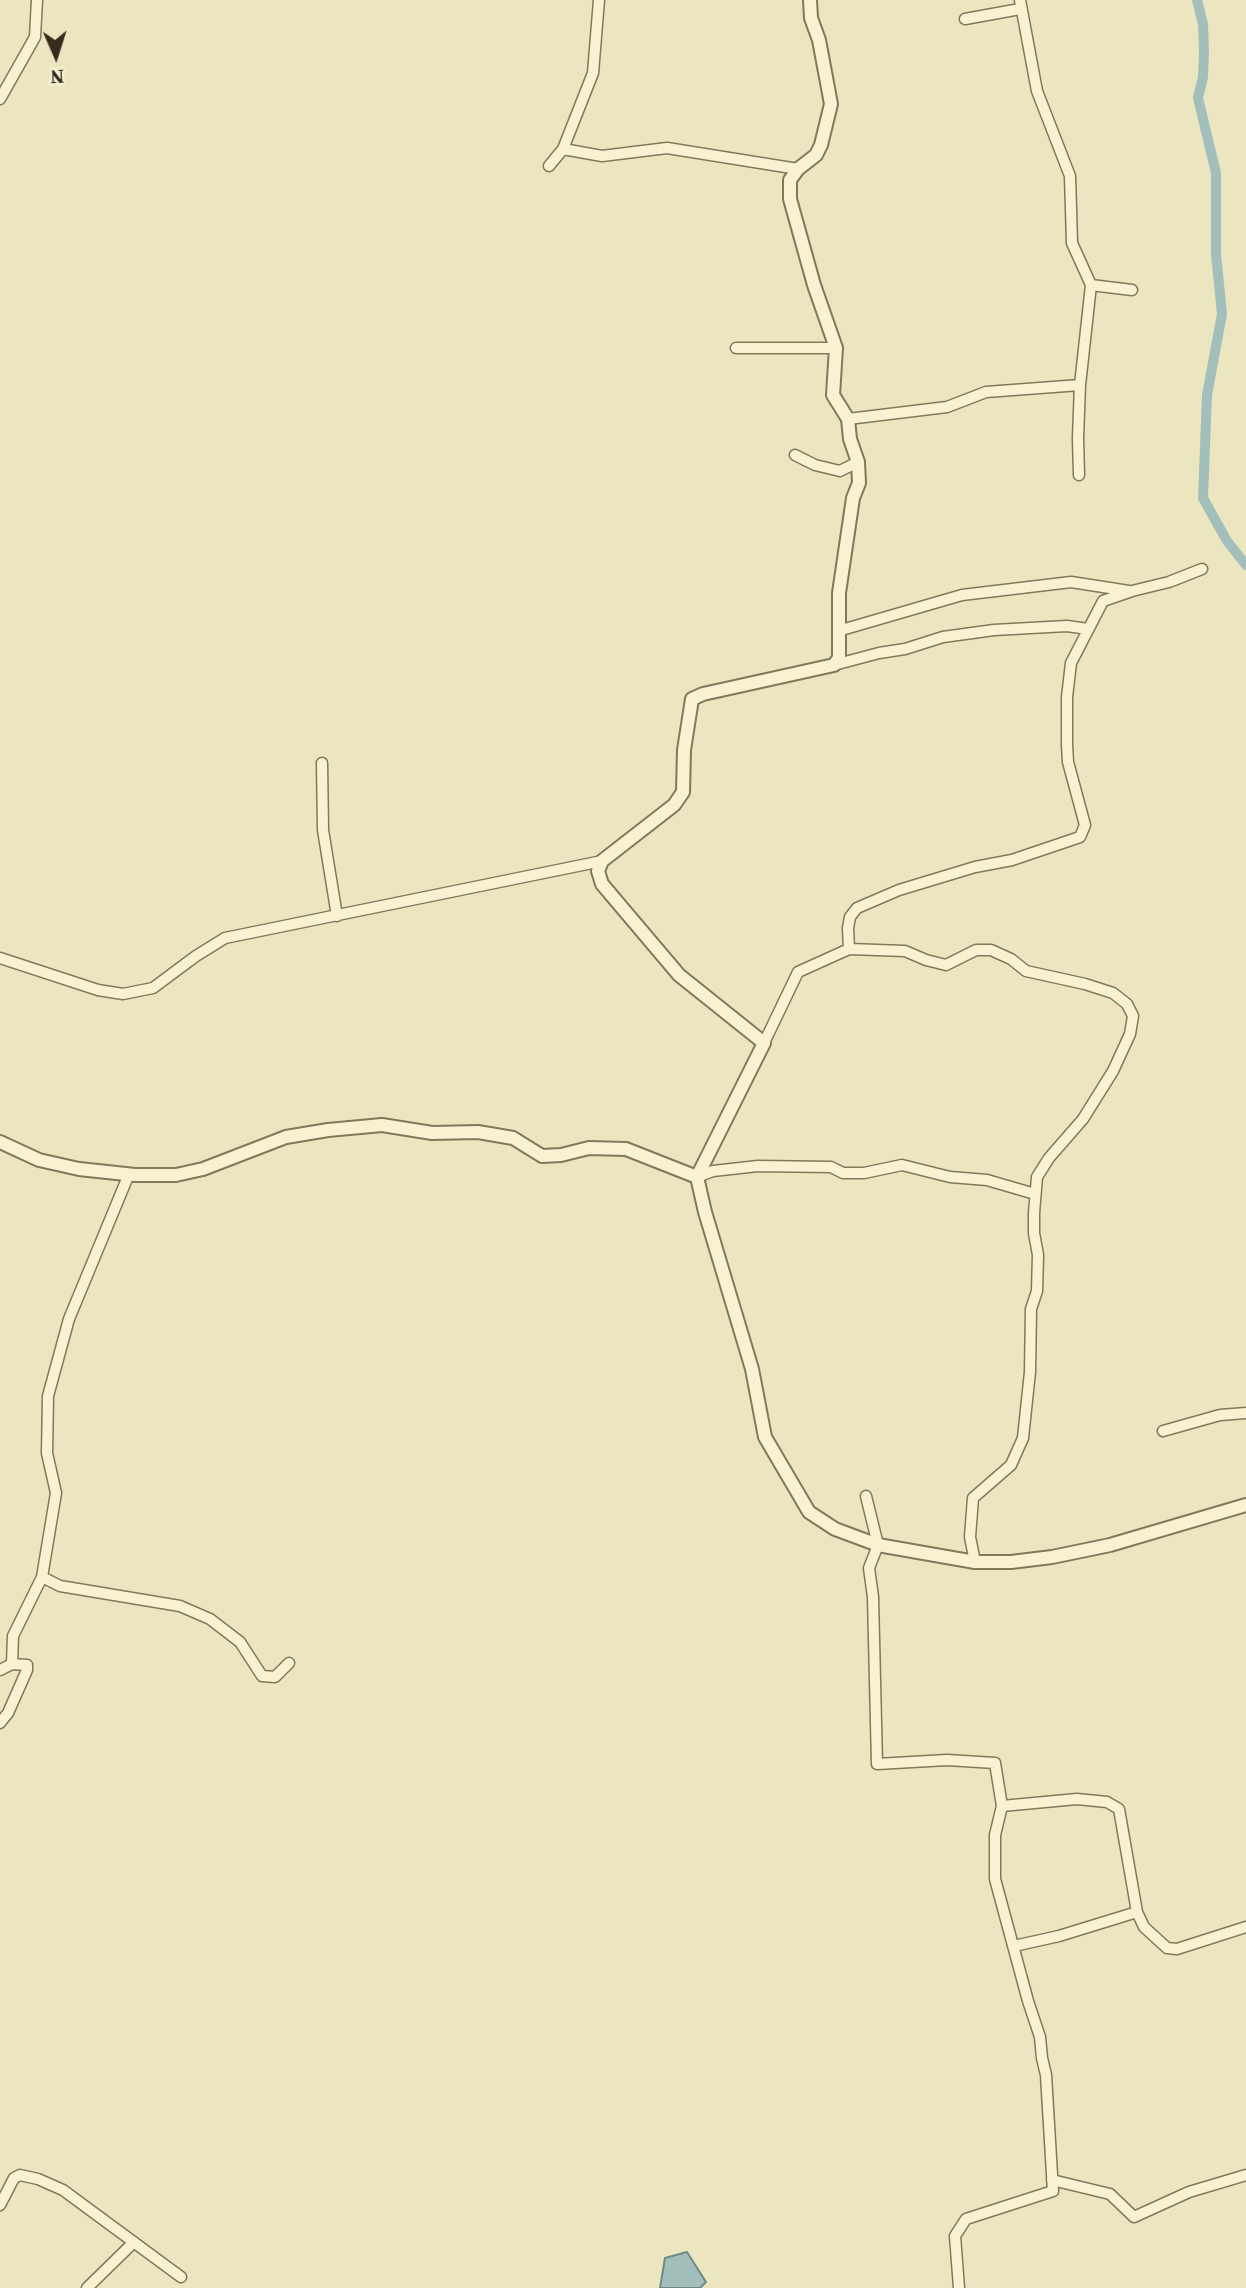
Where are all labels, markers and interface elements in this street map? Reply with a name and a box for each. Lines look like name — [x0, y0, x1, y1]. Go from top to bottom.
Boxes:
north arrow — [21, 21, 91, 91]
text: N — [50, 64, 65, 90]

